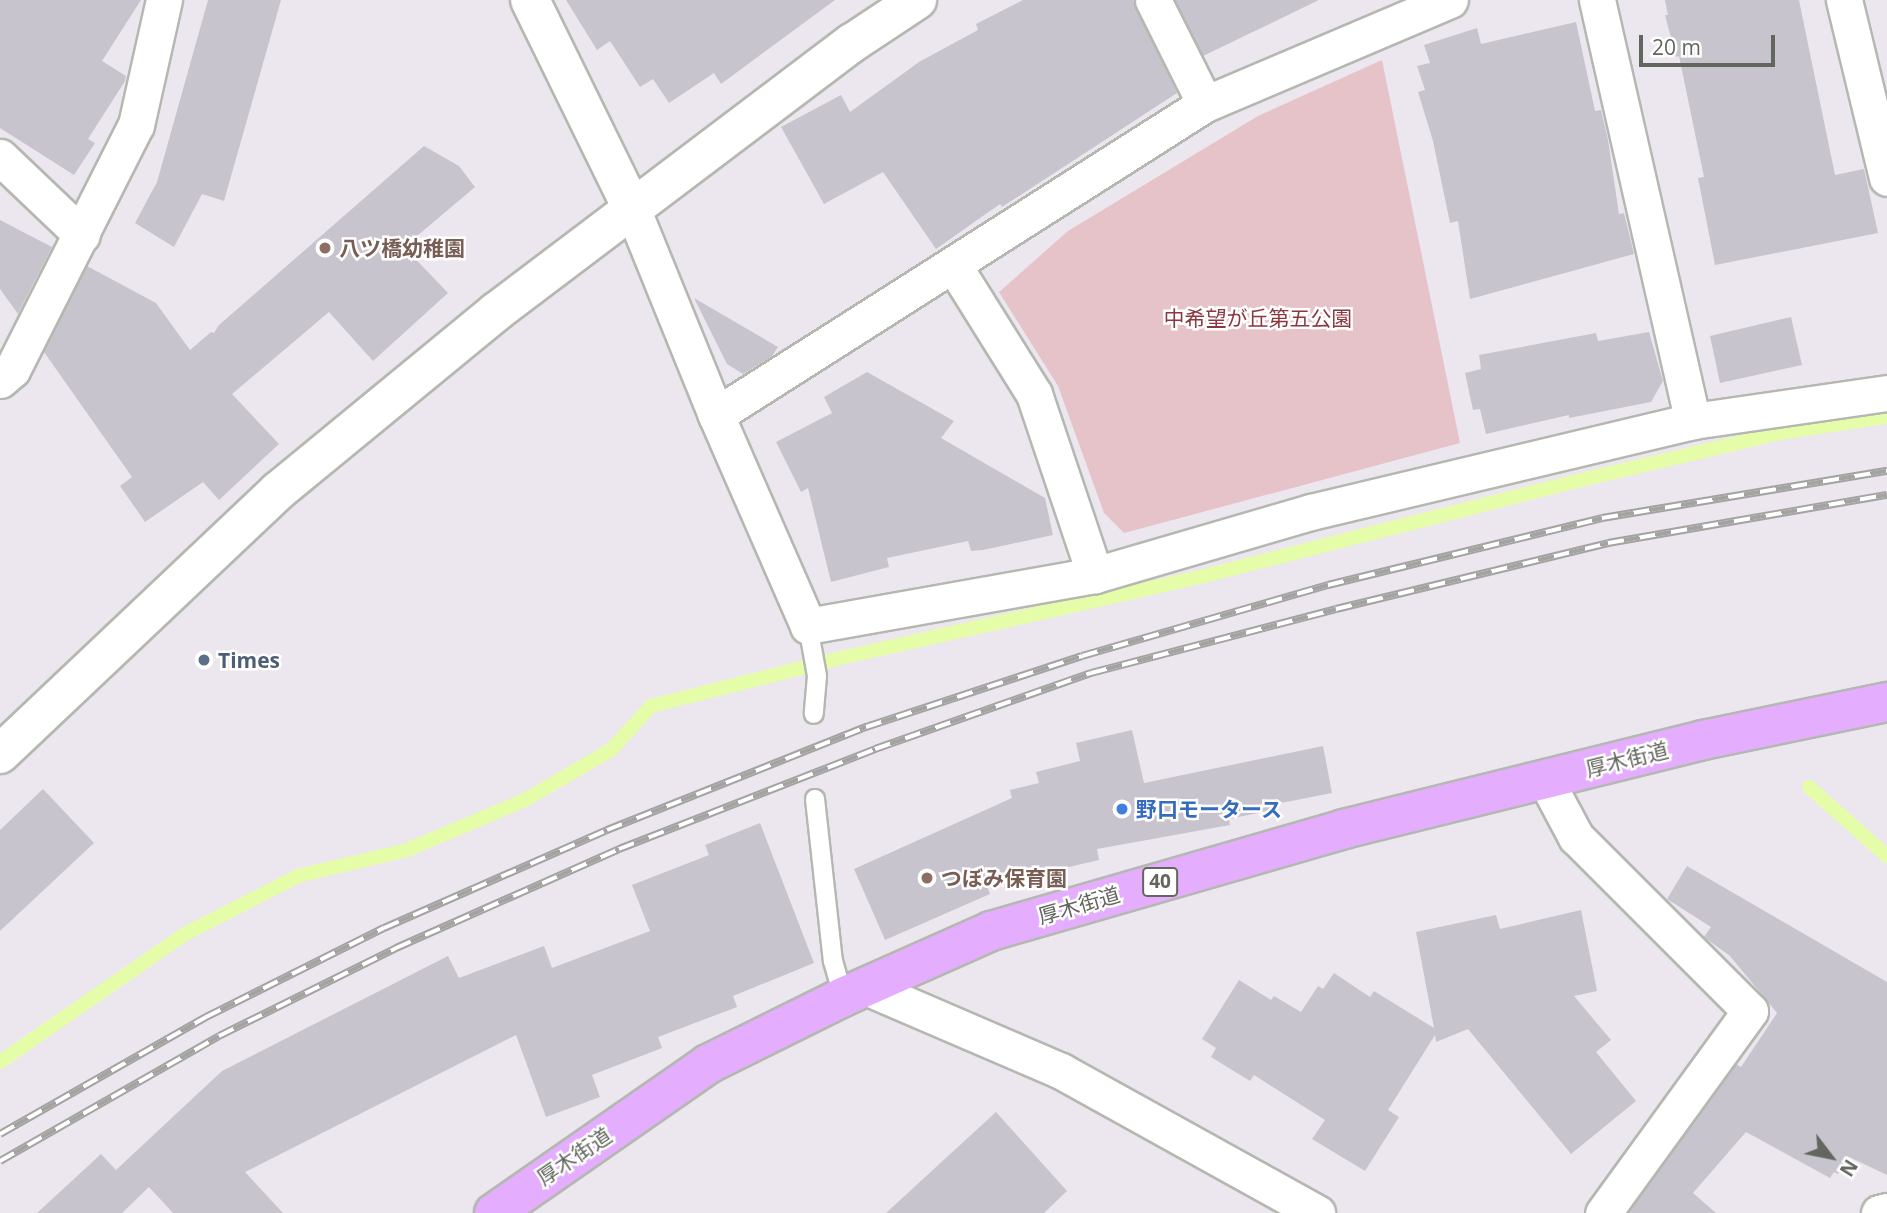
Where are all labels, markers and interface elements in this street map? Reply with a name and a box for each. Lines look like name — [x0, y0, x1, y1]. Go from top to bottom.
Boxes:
scale bar — [1642, 21, 1778, 65]
text: 20 m — [1652, 33, 1701, 61]
place label: 八ツ橋幼稚園 — [339, 235, 465, 261]
marker: 八ツ橋幼稚園 — [317, 240, 333, 256]
park label: 中希望が丘第五公園 — [1164, 305, 1352, 331]
place label: Times — [218, 647, 280, 673]
marker: Times — [196, 652, 212, 668]
street label: 厚木街道 — [1583, 737, 1671, 781]
place label: 野口モータース — [1136, 796, 1283, 822]
marker: 野口モータース — [1114, 801, 1130, 817]
place label: つぼみ保育園 — [941, 865, 1067, 891]
road number: 40 — [1141, 866, 1179, 898]
marker: つぼみ保育園 — [919, 870, 935, 886]
street label: 厚木街道 — [1035, 881, 1123, 929]
street label: 厚木街道 — [532, 1122, 616, 1190]
north arrow — [1796, 1122, 1866, 1192]
text: N — [1834, 1155, 1864, 1182]

